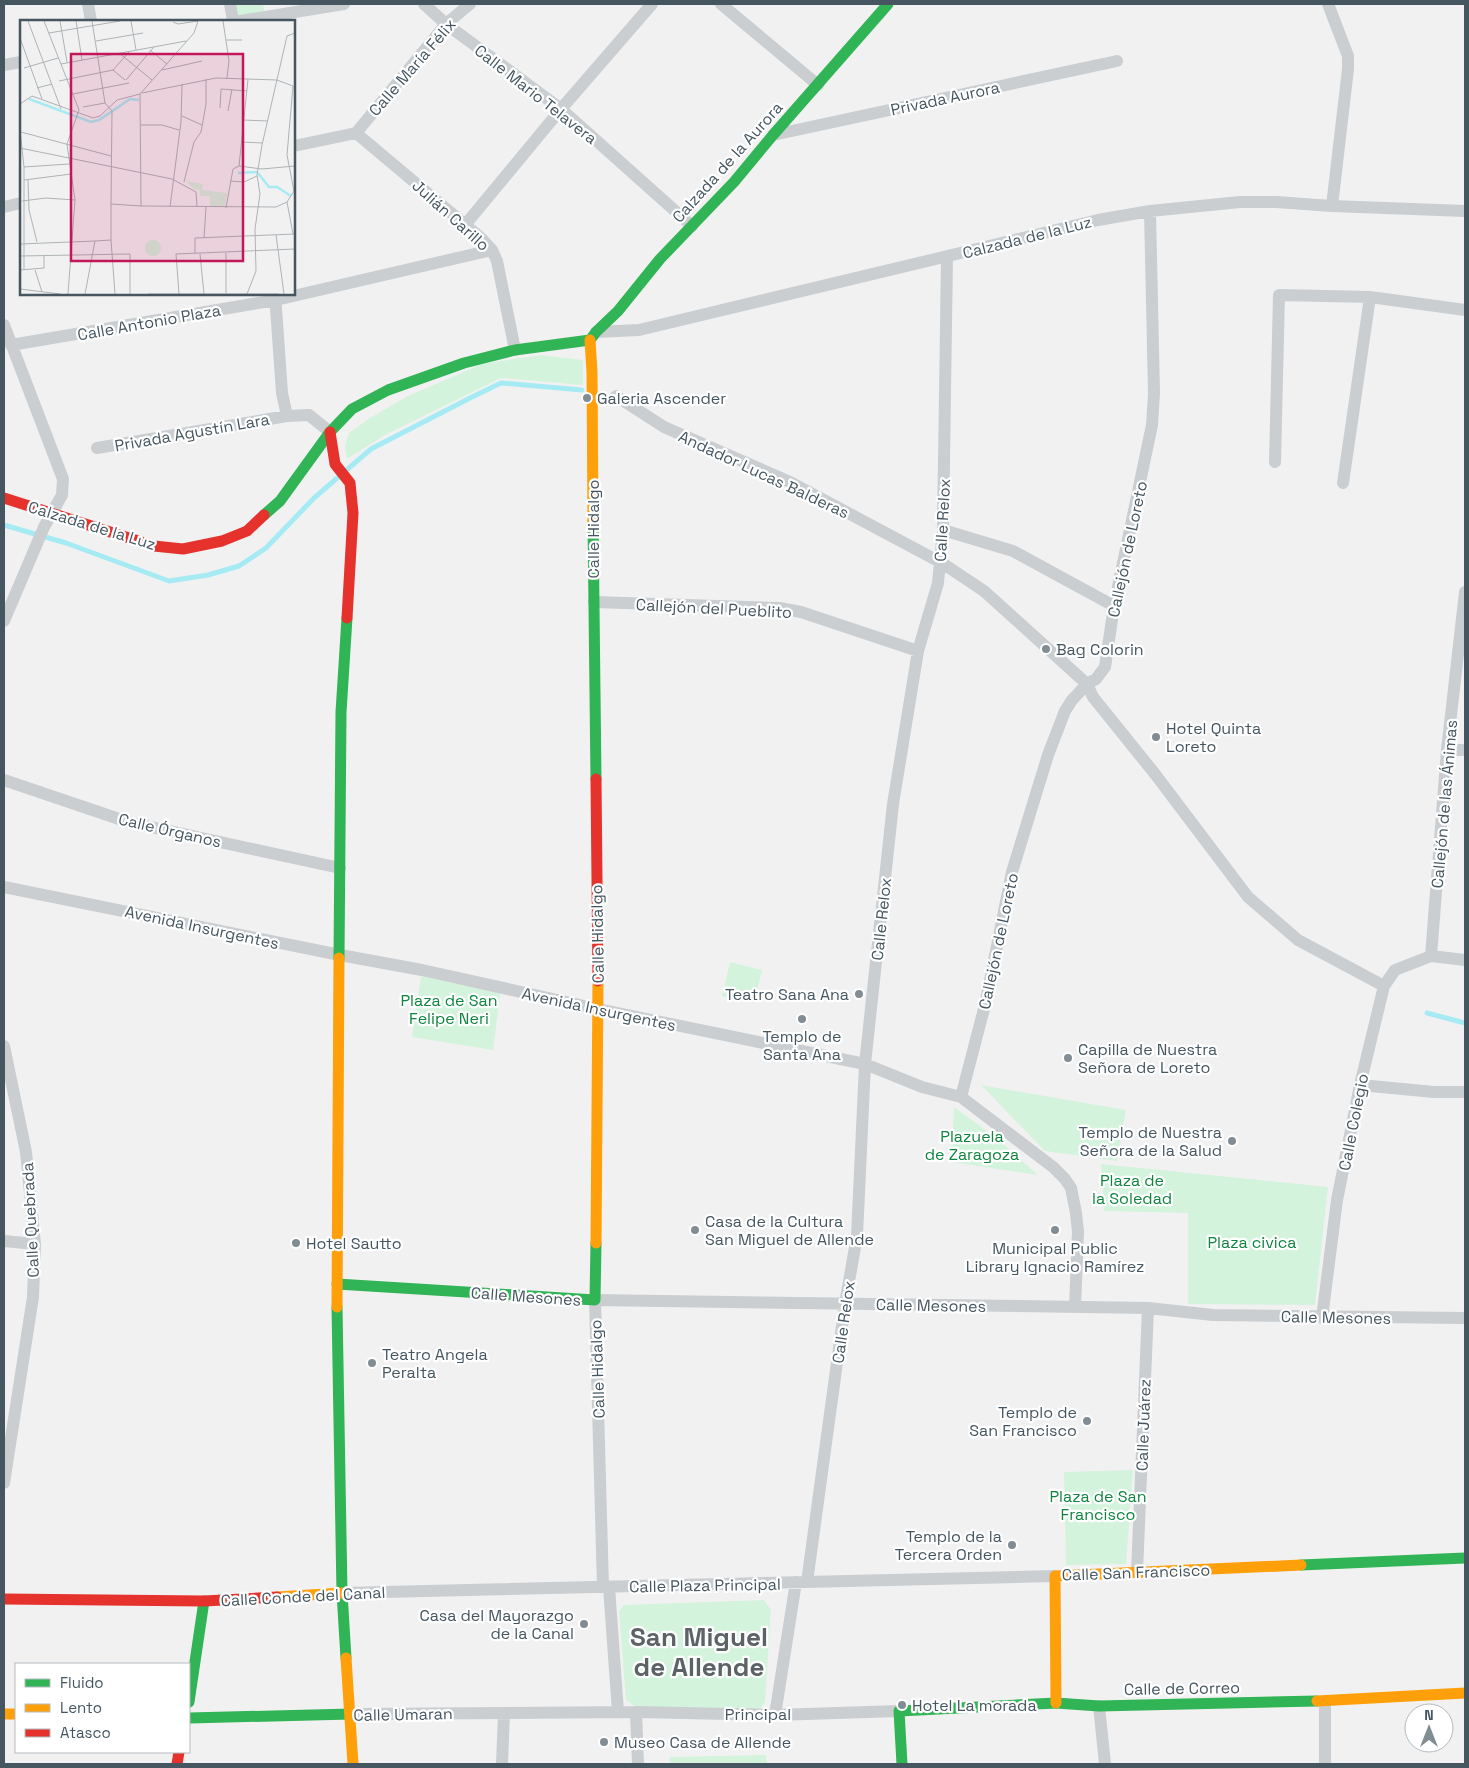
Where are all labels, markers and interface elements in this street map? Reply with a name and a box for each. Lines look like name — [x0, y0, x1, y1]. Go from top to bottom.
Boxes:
street label: Calle María Félix — [364, 14, 461, 120]
inset map — [20, 20, 295, 295]
street label: Calle Mario Telavera — [470, 40, 601, 149]
street label: Privada Aurora — [889, 77, 1001, 120]
street label: Calzada de la Aurora — [667, 97, 787, 227]
street label: Julián Carillo — [408, 175, 494, 256]
street label: Calzada de la Luz — [960, 211, 1094, 264]
street label: Calle Antonio Plaza — [76, 300, 222, 345]
place label: Galeria Ascender — [597, 388, 726, 409]
marker: Galeria Ascender — [581, 392, 593, 404]
street label: Privada Agustín Lara — [113, 409, 271, 456]
street label: Andador Lucas Balderas — [675, 426, 853, 523]
street label: Calle Relox — [930, 478, 955, 562]
street label: Callejón de Loreto — [1103, 479, 1152, 619]
street label: Calle Hidalgo — [583, 480, 604, 578]
street label: Calzada de la Luz — [26, 496, 158, 555]
street label: Callejón del Pueblito — [635, 594, 793, 623]
place label: Bag Colorin — [1056, 639, 1144, 660]
marker: Bag Colorin — [1040, 643, 1052, 655]
place label: Hotel Quinta Loreto — [1166, 718, 1261, 757]
street label: Callejón de las Ánimas — [1427, 719, 1462, 889]
marker: Hotel Quinta Loreto — [1150, 731, 1162, 743]
street label: Calle Órganos — [116, 808, 223, 853]
street label: Callejón de Loreto — [974, 871, 1023, 1011]
street label: Calle Relox — [867, 877, 896, 962]
street label: Calle Hidalgo — [586, 884, 609, 984]
street label: Avenida Insurgentes — [123, 901, 281, 954]
street label: Avenida Insurgentes — [520, 983, 678, 1036]
place label: Teatro Sana Ana — [725, 984, 849, 1005]
marker: Teatro Sana Ana — [853, 988, 865, 1000]
park label: Plaza de San Felipe Neri — [400, 990, 498, 1029]
marker: Templo de Santa Ana — [796, 1013, 808, 1025]
place label: Templo de Santa Ana — [762, 1026, 842, 1065]
place label: Capilla de Nuestra Señora de Loreto — [1078, 1039, 1217, 1078]
marker: Capilla de Nuestra Señora de Loreto — [1062, 1052, 1074, 1064]
street label: Calle Colegio — [1334, 1072, 1373, 1172]
place label: Templo de Nuestra Señora de la Salud — [1078, 1122, 1222, 1161]
park label: Plazuela de Zaragoza — [925, 1126, 1019, 1165]
marker: Templo de Nuestra Señora de la Salud — [1226, 1135, 1238, 1147]
street label: Calle Quebrada — [17, 1162, 44, 1278]
park label: Plaza de la Soledad — [1092, 1170, 1172, 1209]
place label: Casa de la Cultura San Miguel de Allende — [705, 1211, 874, 1250]
marker: Casa de la Cultura San Miguel de Allende — [689, 1224, 701, 1236]
marker: Municipal Public Library Ignacio Ramírez — [1049, 1224, 1061, 1236]
park label: Plaza civica — [1207, 1232, 1297, 1253]
place label: Hotel Sautto — [306, 1233, 402, 1254]
marker: Hotel Sautto — [290, 1237, 302, 1249]
place label: Municipal Public Library Ignacio Ramírez — [966, 1238, 1144, 1277]
street label: Calle Relox — [827, 1279, 860, 1365]
street label: Calle Mesones — [470, 1282, 582, 1311]
street label: Calle Mesones — [876, 1294, 986, 1317]
street label: Calle Mesones — [1281, 1306, 1391, 1329]
street label: Calle Hidalgo — [585, 1319, 610, 1419]
place label: Teatro Angela Peralta — [382, 1344, 488, 1383]
marker: Teatro Angela Peralta — [366, 1357, 378, 1369]
street label: Calle Juárez — [1131, 1379, 1156, 1471]
place label: Templo de San Francisco — [969, 1402, 1077, 1441]
marker: Templo de San Francisco — [1081, 1415, 1093, 1427]
park label: Plaza de San Francisco — [1049, 1486, 1147, 1525]
place label: Templo de la Tercera Orden — [895, 1526, 1002, 1565]
marker: Templo de la Tercera Orden — [1006, 1539, 1018, 1551]
street label: Calle San Francisco — [1061, 1559, 1211, 1586]
street label: Calle Plaza Principal — [629, 1574, 781, 1597]
street label: Calle Conde del Canal — [220, 1582, 386, 1611]
place label: Casa del Mayorazgo de la Canal — [419, 1605, 574, 1644]
marker: Casa del Mayorazgo de la Canal — [578, 1618, 590, 1630]
district label: San Miguel de Allende — [630, 1620, 768, 1684]
legend — [15, 1663, 190, 1753]
text: Fluido — [60, 1673, 104, 1692]
street label: Calle de Correo — [1124, 1677, 1240, 1700]
place label: Hotel La morada — [912, 1695, 1037, 1716]
text: Lento — [60, 1698, 102, 1717]
marker: Hotel La morada — [896, 1699, 908, 1711]
street label: Calle Umaran — [353, 1703, 453, 1726]
north arrow — [1404, 1703, 1454, 1753]
street label: Principal — [725, 1704, 791, 1725]
text: N — [1424, 1706, 1434, 1724]
text: Atasco — [60, 1723, 111, 1742]
place label: Museo Casa de Allende — [614, 1732, 791, 1753]
marker: Museo Casa de Allende — [598, 1736, 610, 1748]

